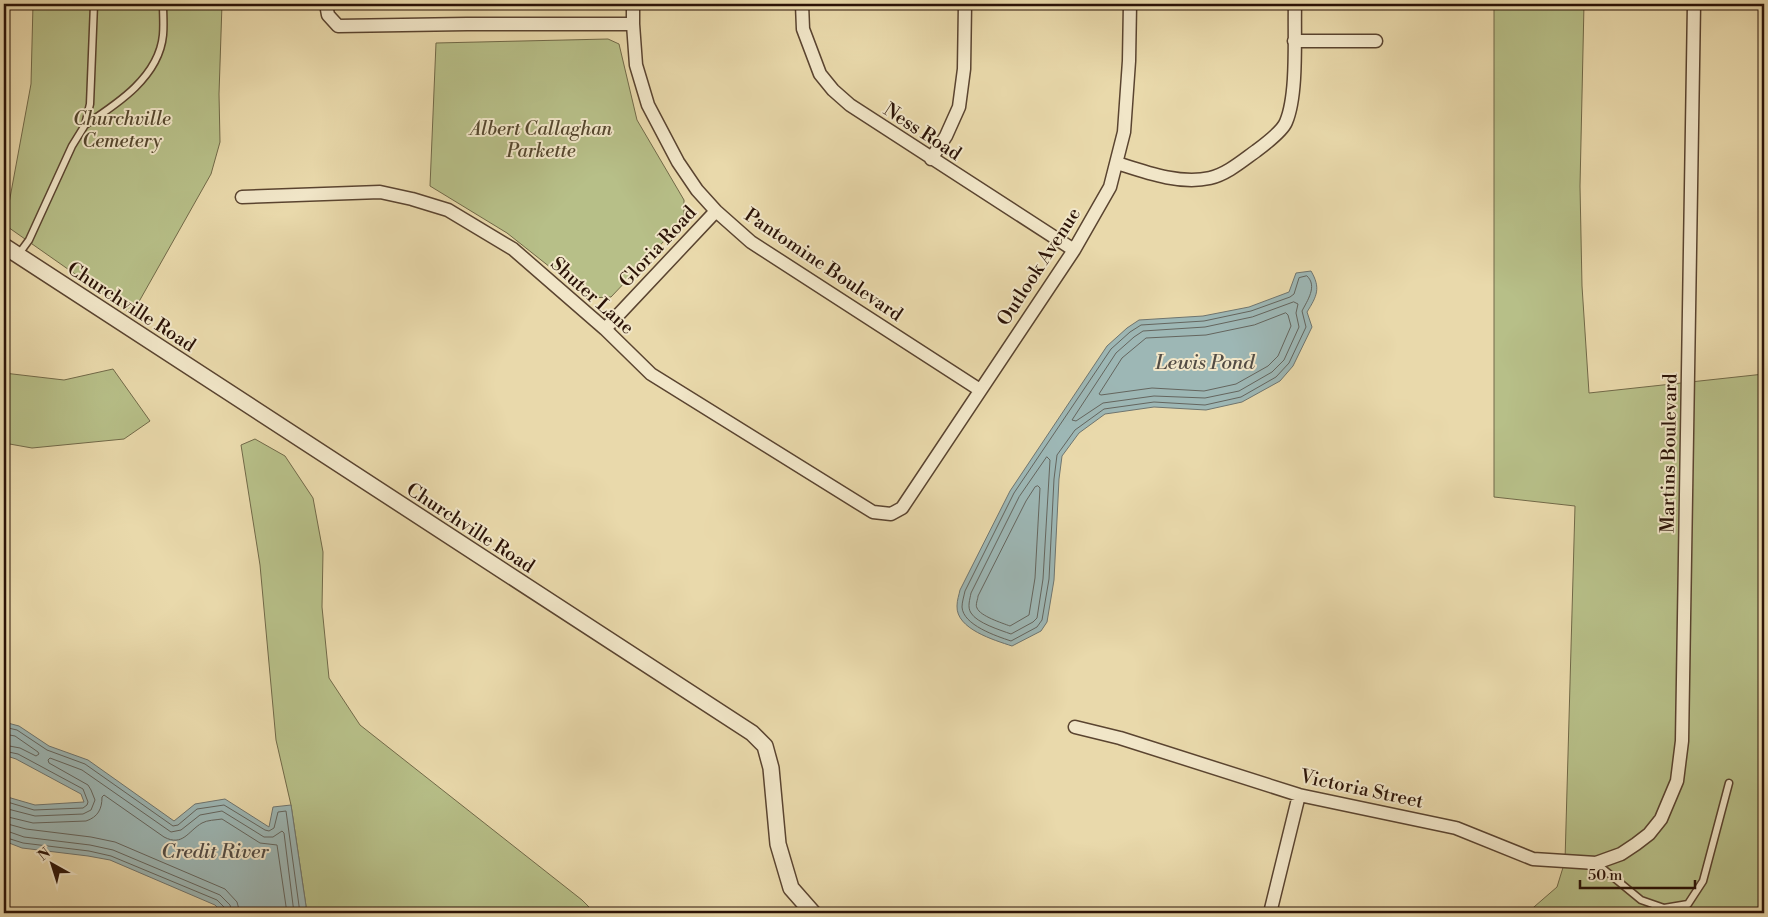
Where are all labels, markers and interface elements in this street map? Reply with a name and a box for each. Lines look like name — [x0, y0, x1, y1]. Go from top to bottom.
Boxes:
street label: Ness Road — [879, 98, 966, 166]
park label: Churchville Cemetery — [73, 107, 171, 153]
park label: Albert Callaghan Parkette — [468, 117, 612, 163]
street label: Gloria Road — [614, 201, 702, 292]
street label: Pantomine Boulevard — [740, 203, 907, 327]
street label: Outlook Avenue — [992, 203, 1086, 330]
street label: Shuter Lane — [545, 252, 639, 340]
street label: Churchville Road — [63, 256, 200, 357]
water label: Lewis Pond — [1155, 351, 1255, 376]
street label: Martins Boulevard — [1656, 373, 1682, 533]
street label: Churchville Road — [402, 477, 539, 578]
street label: Victoria Street — [1297, 764, 1426, 814]
north arrow — [28, 840, 78, 890]
water label: Credit River — [161, 840, 269, 865]
text: N — [34, 844, 54, 865]
scale bar — [1580, 857, 1696, 889]
text: 50 m — [1588, 866, 1622, 885]

